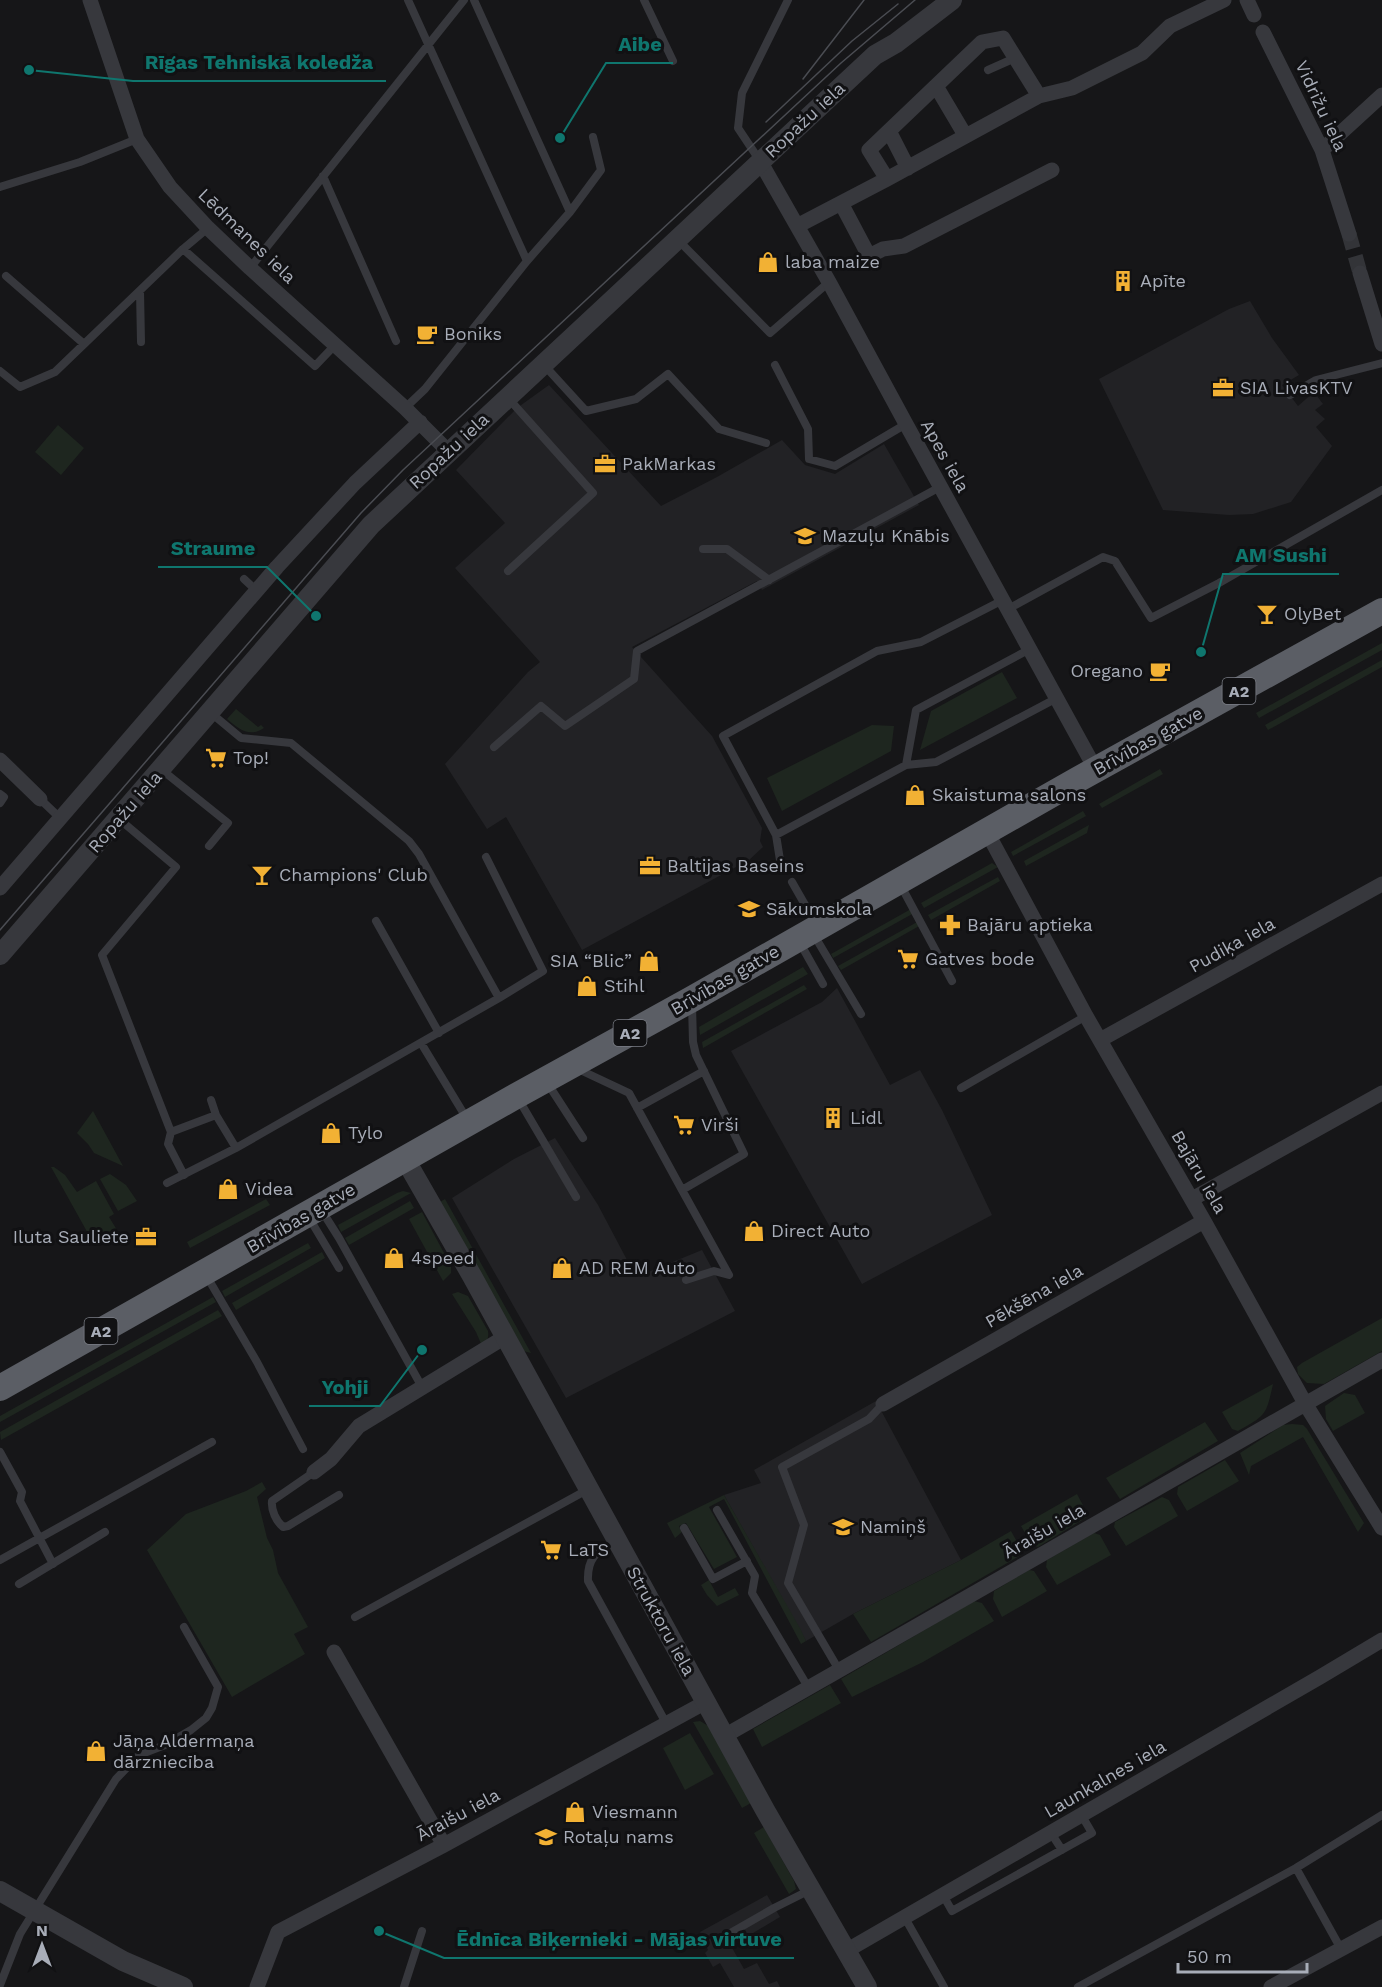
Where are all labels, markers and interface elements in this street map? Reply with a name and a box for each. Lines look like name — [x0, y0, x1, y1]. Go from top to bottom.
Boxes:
callout: Aibe — [606, 25, 673, 63]
text: Aibe — [618, 32, 662, 56]
callout: Rīgas Tehniskā koledža — [133, 43, 386, 81]
text: Rīgas Tehniskā koledža — [145, 50, 374, 74]
street label: Vidrižu iela — [1291, 57, 1352, 154]
street label: Ropažu iela — [760, 77, 849, 162]
street label: Lēdmanes iela — [194, 184, 301, 287]
shop icon: laba maize — [756, 250, 780, 274]
place label: laba maize — [785, 251, 880, 272]
building icon: Apīte — [1111, 269, 1135, 293]
place label: Apīte — [1140, 270, 1186, 291]
cafe icon: Boniks — [415, 322, 439, 346]
place label: Boniks — [444, 323, 502, 344]
office icon: SIA LivasKTV — [1211, 376, 1235, 400]
place label: SIA LivasKTV — [1240, 377, 1353, 398]
street label: Ropažu iela — [404, 408, 493, 493]
street label: Apes iela — [917, 416, 974, 496]
office icon: PakMarkas — [593, 452, 617, 476]
place label: PakMarkas — [622, 453, 716, 474]
school or university icon: Mazuļu Knābis — [793, 524, 817, 548]
place label: Mazuļu Knābis — [822, 525, 950, 546]
callout: Straume — [158, 529, 267, 567]
text: Straume — [171, 536, 255, 560]
callout: AM Sushi — [1223, 536, 1339, 574]
text: AM Sushi — [1235, 543, 1327, 567]
bar icon: OlyBet — [1255, 602, 1279, 626]
place label: OlyBet — [1284, 603, 1342, 624]
cafe icon: Oregano — [1148, 659, 1172, 683]
place label: Oregano — [1070, 660, 1143, 681]
road number: A2 — [1222, 678, 1256, 704]
street label: Brīvības gatve — [1089, 702, 1206, 779]
supermarket icon: Top! — [204, 746, 228, 770]
place label: Top! — [233, 747, 269, 768]
street label: Ropažu iela — [83, 766, 166, 857]
shop icon: Skaistuma salons — [903, 783, 927, 807]
place label: Skaistuma salons — [932, 784, 1086, 805]
office icon: Baltijas Baseins — [638, 854, 662, 878]
place label: Baltijas Baseins — [667, 855, 804, 876]
bar icon: Champions' Club — [250, 863, 274, 887]
place label: Champions' Club — [279, 864, 428, 885]
school or university icon: Sākumskola — [737, 897, 761, 921]
place label: Sākumskola — [766, 898, 872, 919]
street label: Pudiķa iela — [1185, 912, 1278, 977]
pharmacy icon: Bajāru aptieka — [938, 913, 962, 937]
place label: Bajāru aptieka — [967, 914, 1093, 935]
street label: Brīvības gatve — [667, 940, 783, 1019]
supermarket icon: Gatves bode — [896, 947, 920, 971]
place label: Gatves bode — [925, 948, 1035, 969]
shop icon: SIA “Blic” — [637, 949, 661, 973]
place label: SIA “Blic” — [550, 950, 632, 971]
shop icon: Stihl — [575, 974, 599, 998]
place label: Stihl — [604, 975, 645, 996]
road number: A2 — [614, 1020, 646, 1046]
building icon: Lidl — [821, 1106, 845, 1130]
place label: Lidl — [850, 1107, 883, 1128]
supermarket icon: Virši — [672, 1113, 696, 1137]
place label: Virši — [701, 1114, 739, 1135]
shop icon: Tylo — [319, 1121, 343, 1145]
place label: Tylo — [348, 1122, 383, 1143]
street label: Bajāru iela — [1167, 1126, 1232, 1217]
shop icon: Videa — [216, 1177, 240, 1201]
street label: Brīvības gatve — [243, 1178, 359, 1257]
place label: Videa — [245, 1178, 293, 1199]
shop icon: Direct Auto — [742, 1219, 766, 1243]
place label: Direct Auto — [771, 1220, 870, 1241]
office icon: Iluta Sauliete — [134, 1225, 158, 1249]
place label: Iluta Sauliete — [13, 1226, 129, 1247]
shop icon: 4speed — [382, 1246, 406, 1270]
place label: 4speed — [411, 1247, 475, 1268]
shop icon: AD REM Auto — [550, 1256, 574, 1280]
place label: AD REM Auto — [579, 1257, 695, 1278]
street label: Pēkšēna iela — [981, 1259, 1086, 1332]
road number: A2 — [84, 1318, 118, 1344]
callout: Yohji — [309, 1368, 380, 1406]
text: Yohji — [322, 1375, 369, 1399]
street label: Āraišu iela — [999, 1499, 1089, 1563]
school or university icon: Namiņš — [831, 1515, 855, 1539]
place label: Namiņš — [860, 1516, 926, 1537]
supermarket icon: LaTS — [539, 1538, 563, 1562]
place label: LaTS — [568, 1539, 609, 1560]
street label: Struktoru iela — [623, 1563, 700, 1679]
place label: Jāņa Aldermaņa dārzniecība — [113, 1730, 254, 1772]
street label: Launkalnes iela — [1040, 1735, 1169, 1822]
shop icon: Jāņa Aldermaņa dārzniecība — [84, 1739, 108, 1763]
street label: Āraišu iela — [412, 1784, 503, 1845]
shop icon: Viesmann — [563, 1800, 587, 1824]
place label: Viesmann — [592, 1801, 678, 1822]
school or university icon: Rotaļu nams — [534, 1825, 558, 1849]
place label: Rotaļu nams — [563, 1826, 674, 1847]
north arrow — [12, 1915, 72, 1975]
callout: Ēdnīca Biķernieki - Mājas virtuve — [444, 1920, 794, 1958]
text: N — [36, 1921, 48, 1940]
text: Ēdnīca Biķernieki - Mājas virtuve — [456, 1927, 782, 1951]
scale bar — [1178, 1936, 1307, 1974]
text: 50 m — [1187, 1946, 1232, 1967]

